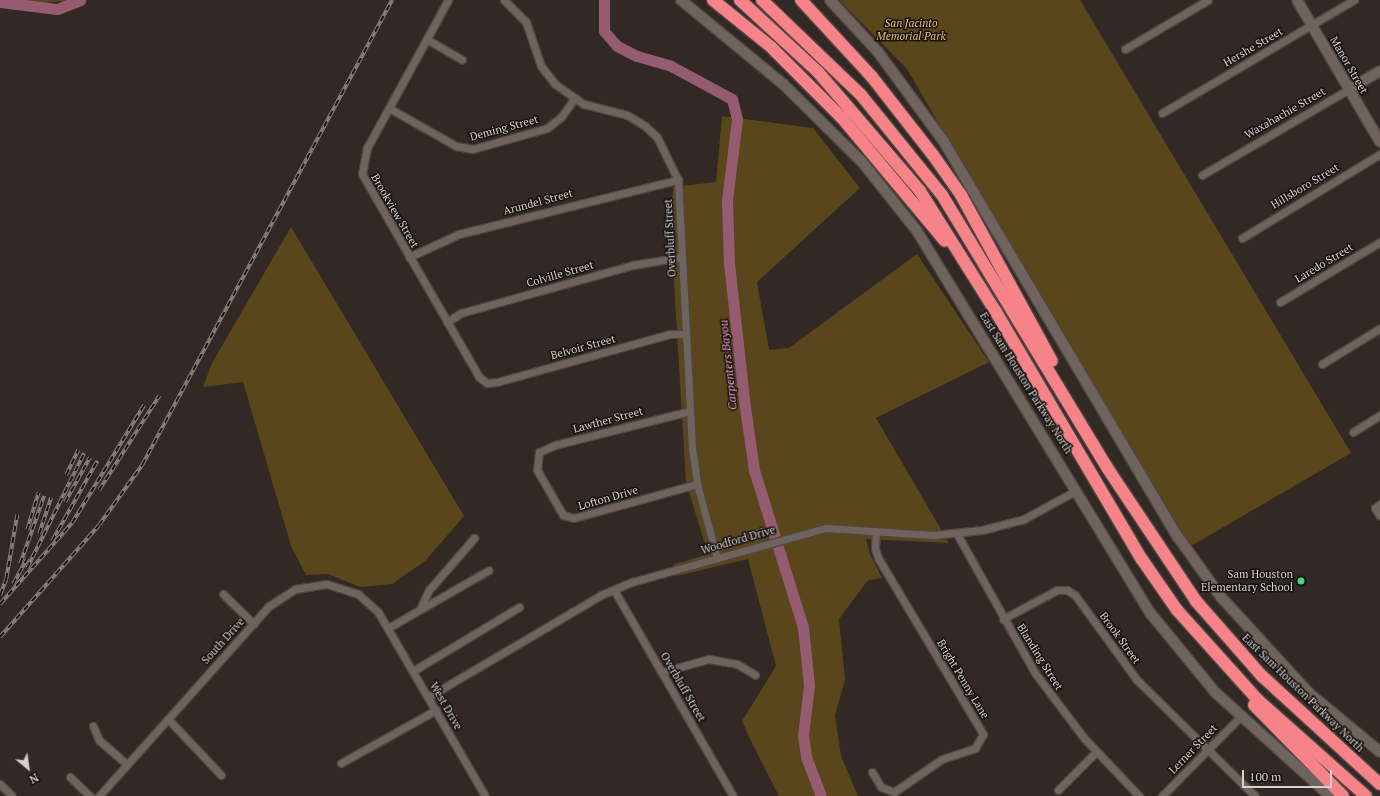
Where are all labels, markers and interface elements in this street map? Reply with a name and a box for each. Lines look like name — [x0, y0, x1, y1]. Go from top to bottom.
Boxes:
park label: San Jacinto Memorial Park — [876, 17, 946, 43]
street label: Hershe Street — [1221, 25, 1285, 69]
street label: Manor Street — [1327, 34, 1371, 96]
street label: Waxahachie Street — [1242, 85, 1328, 141]
street label: Deming Street — [468, 113, 540, 143]
street label: Hillsboro Street — [1269, 160, 1341, 212]
street label: Brookview Street — [368, 172, 422, 250]
street label: Arundel Street — [502, 186, 574, 218]
street label: Overbluff Street — [661, 198, 679, 278]
street label: Laredo Street — [1293, 240, 1355, 286]
street label: Colville Street — [525, 258, 595, 290]
street label: East Sam Houston Parkway North — [977, 310, 1075, 456]
water label: Carpenters Bayou — [716, 319, 740, 411]
street label: Belvoir Street — [549, 332, 617, 362]
street label: Lawther Street — [572, 404, 644, 436]
street label: Lofton Drive — [577, 483, 639, 513]
street label: Woodford Drive — [699, 523, 777, 557]
place label: Sam Houston Elementary School — [1201, 568, 1293, 594]
marker: Sam Houston Elementary School — [1296, 576, 1306, 586]
street label: Brook Street — [1097, 610, 1143, 666]
street label: South Drive — [199, 615, 247, 667]
street label: Blanding Street — [1014, 621, 1066, 693]
street label: East Sam Houston Parkway North — [1239, 631, 1367, 755]
street label: Bright Penny Lane — [934, 637, 992, 721]
street label: Overbluff Street — [658, 650, 708, 724]
street label: West Drive — [427, 680, 465, 732]
street label: Lerner Street — [1166, 721, 1220, 777]
north arrow — [8, 748, 48, 788]
scale bar — [1244, 762, 1334, 788]
text: 100 m — [1249, 769, 1281, 784]
text: N — [27, 770, 41, 787]

